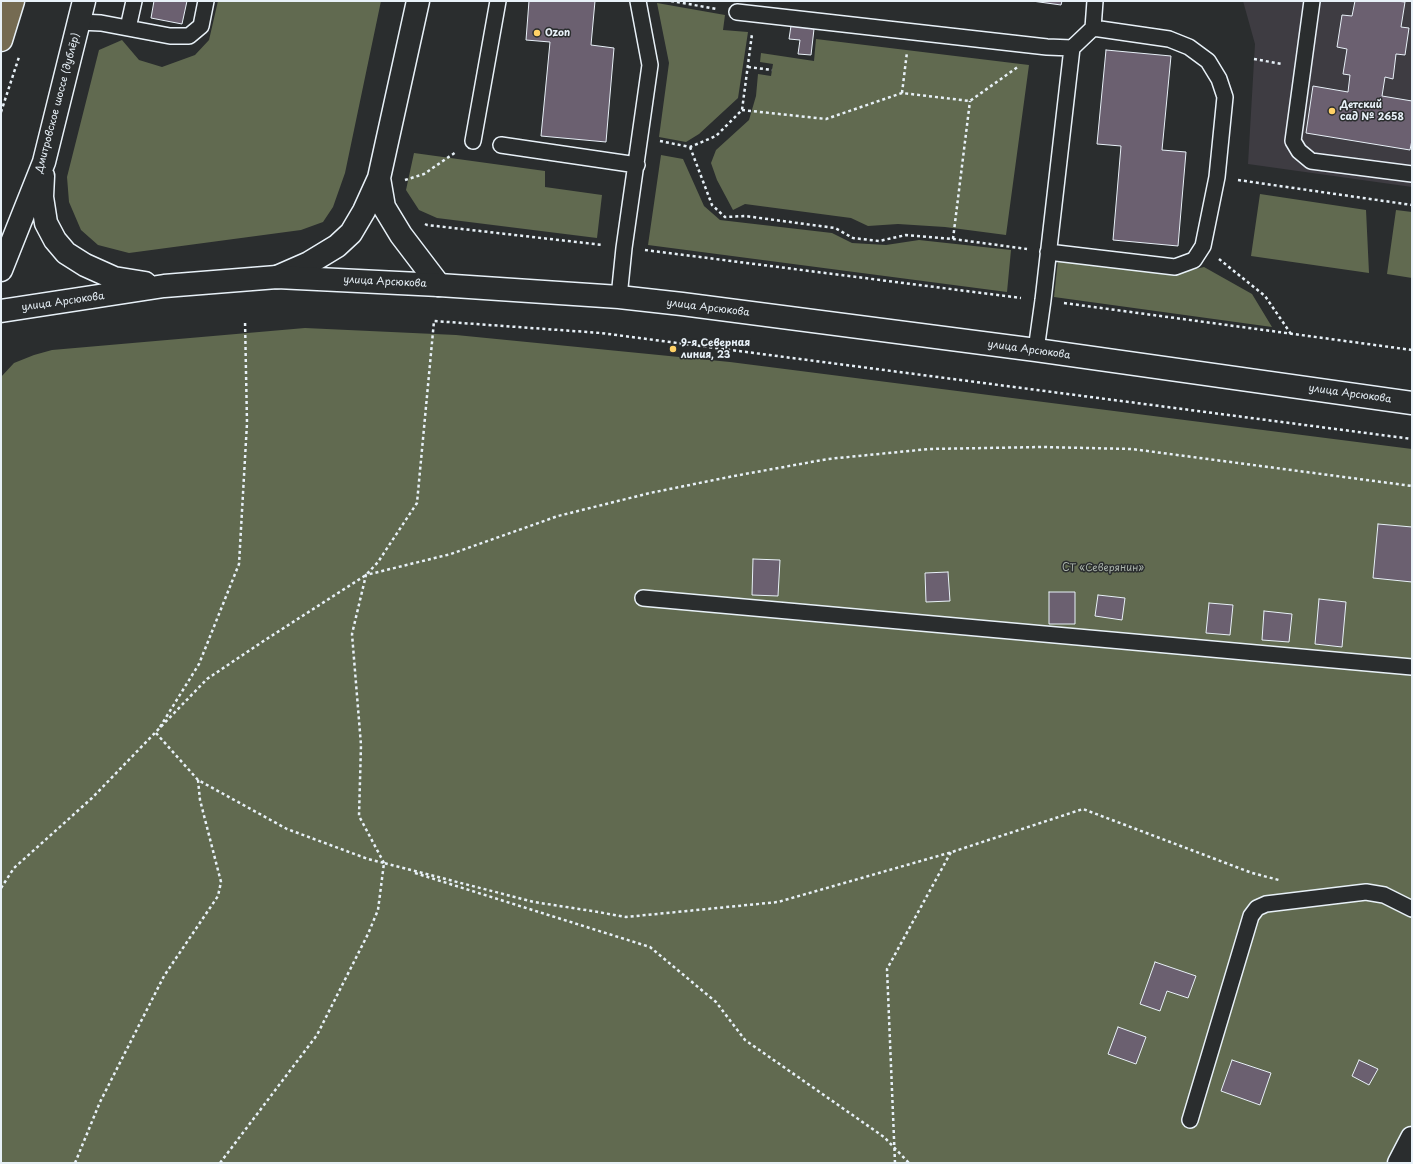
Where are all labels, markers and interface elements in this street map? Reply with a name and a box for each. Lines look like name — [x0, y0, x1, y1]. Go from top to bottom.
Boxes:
place label: Ozon — [545, 27, 570, 39]
marker: Ozon — [532, 28, 542, 38]
street label: Дмитровское шоссе (дублёр) — [34, 32, 82, 174]
place label: Детский сад № 2658 — [1340, 99, 1404, 122]
marker: Детский сад № 2658 — [1327, 106, 1337, 116]
street label: улица Арсюкова — [343, 274, 427, 290]
street label: улица Арсюкова — [21, 290, 105, 314]
street label: улица Арсюкова — [666, 297, 750, 319]
place label: 9-я Северная линия, 23 — [681, 337, 750, 360]
street label: улица Арсюкова — [987, 338, 1071, 362]
marker: 9-я Северная линия, 23 — [668, 344, 678, 354]
street label: улица Арсюкова — [1308, 382, 1392, 406]
park label: СТ «Северянин» — [1062, 562, 1144, 574]

